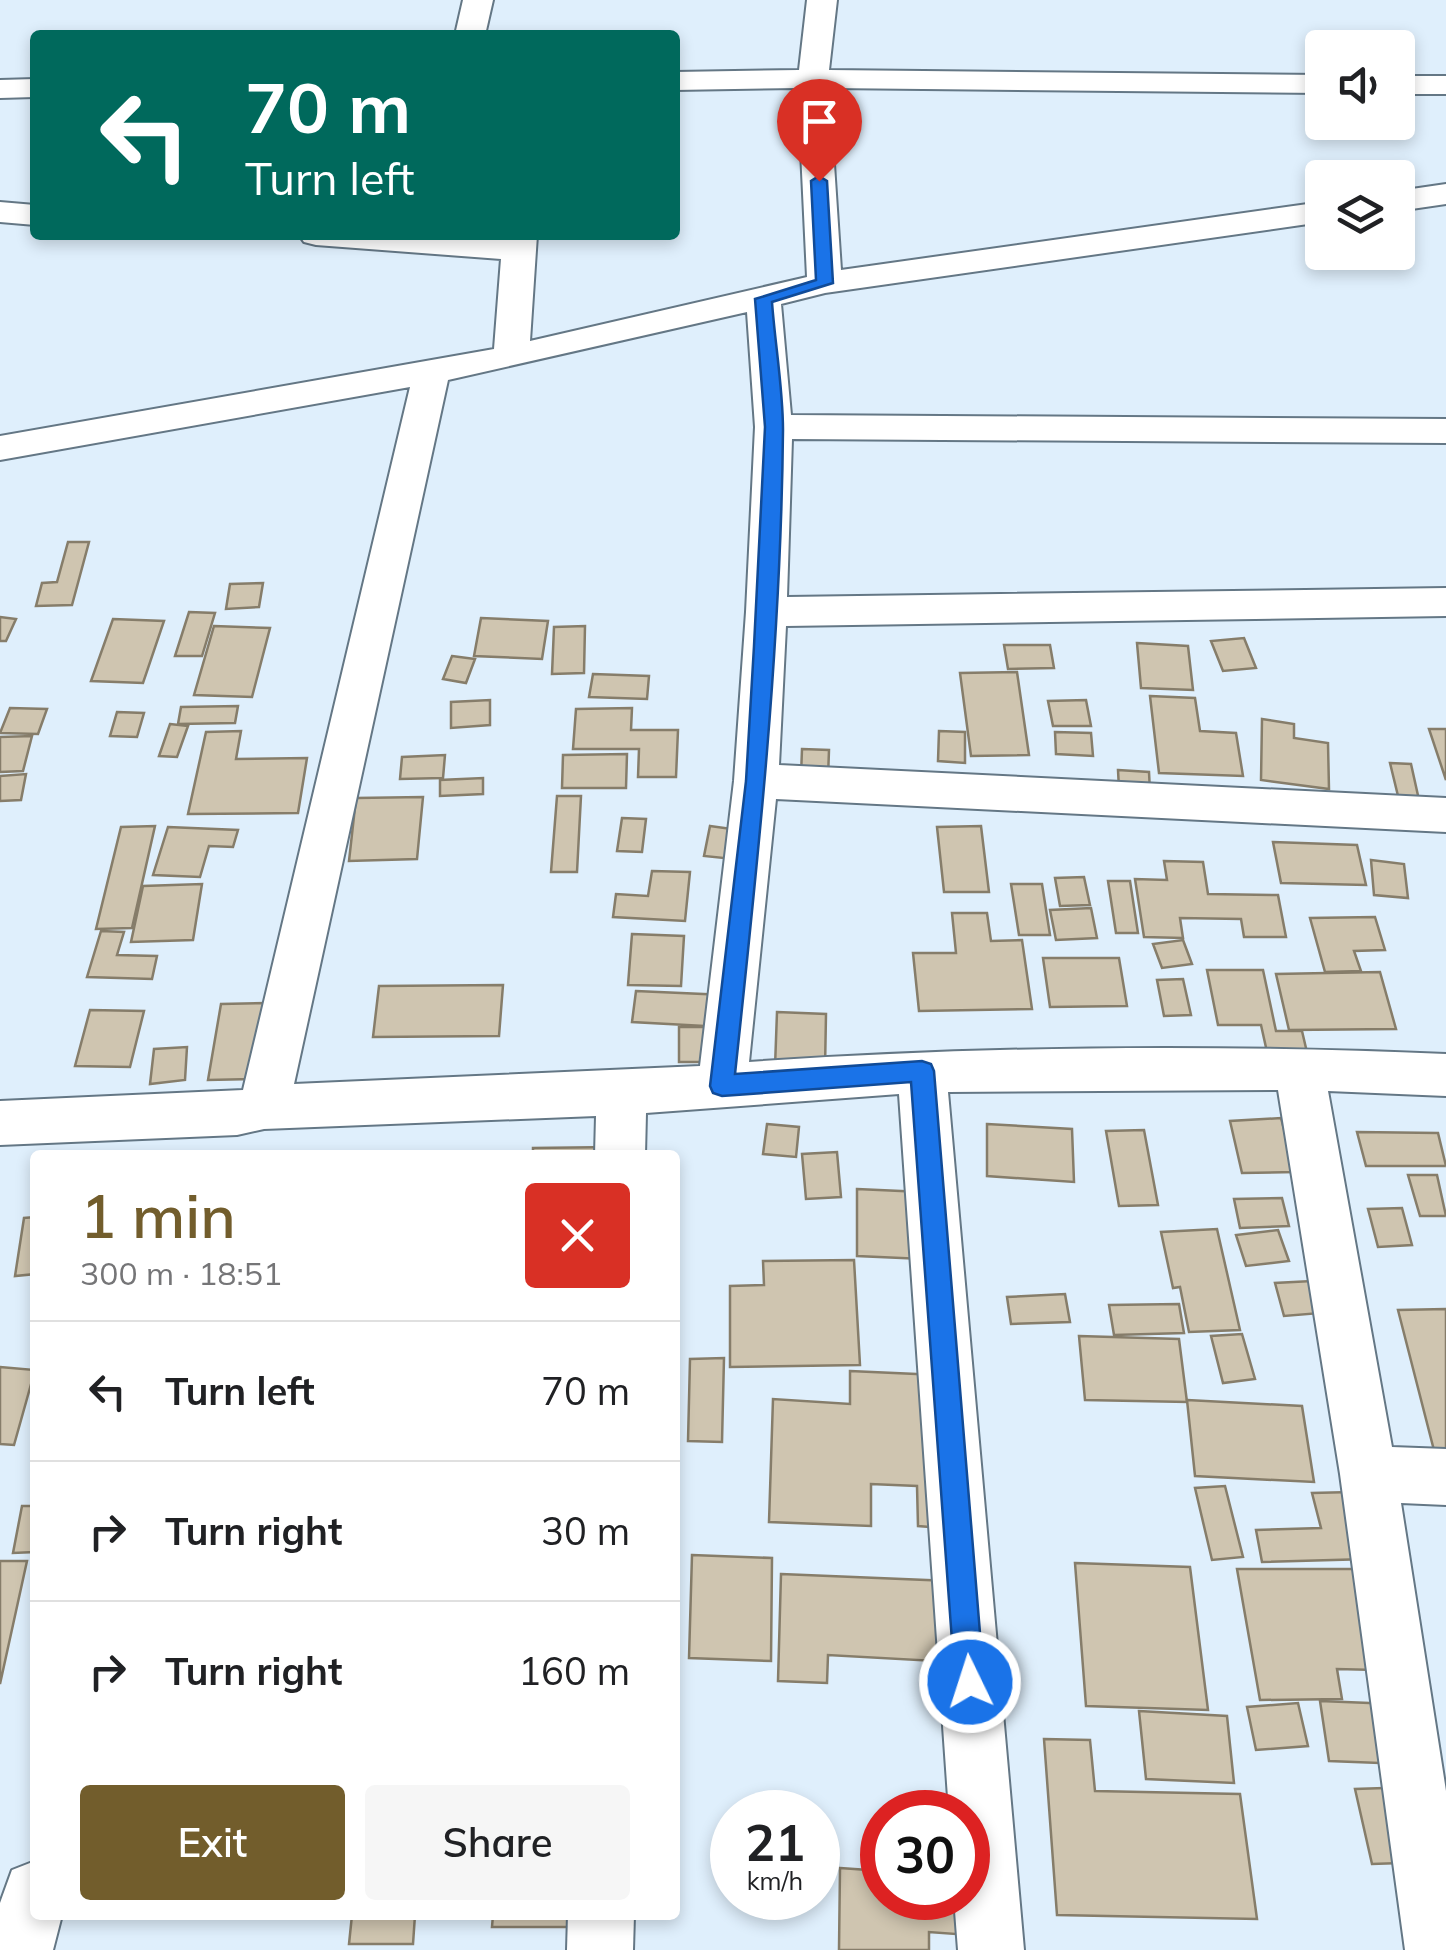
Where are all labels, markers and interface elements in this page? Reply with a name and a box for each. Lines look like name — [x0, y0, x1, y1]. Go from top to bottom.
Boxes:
map controls — [1305, 30, 1415, 270]
button: sound — [1305, 30, 1415, 140]
text: 70 m — [245, 63, 411, 151]
icon: left — [80, 70, 210, 200]
pin — [777, 79, 862, 182]
icon: arrive — [792, 94, 847, 149]
text: Turn left — [245, 150, 414, 206]
button: layers — [1305, 160, 1415, 270]
text: 1 min — [80, 1178, 236, 1253]
button: close — [525, 1183, 630, 1288]
text: 300 m · 18:51 — [80, 1253, 282, 1293]
icon: left — [80, 1364, 135, 1419]
text: Turn left — [165, 1367, 315, 1415]
text: 70 m — [541, 1367, 630, 1415]
icon: right — [80, 1504, 135, 1559]
text: Turn right — [165, 1507, 342, 1555]
text: 30 m — [541, 1507, 630, 1555]
position arrow — [918, 1630, 1022, 1734]
icon: right — [80, 1644, 135, 1699]
text: Turn right — [165, 1647, 342, 1695]
text: 160 m — [518, 1647, 630, 1695]
button: Exit — [80, 1785, 345, 1900]
button: Share — [365, 1785, 630, 1900]
speed limit sign: 30 — [860, 1790, 990, 1920]
text: 21 — [745, 1811, 805, 1874]
text: km/h — [747, 1865, 803, 1896]

